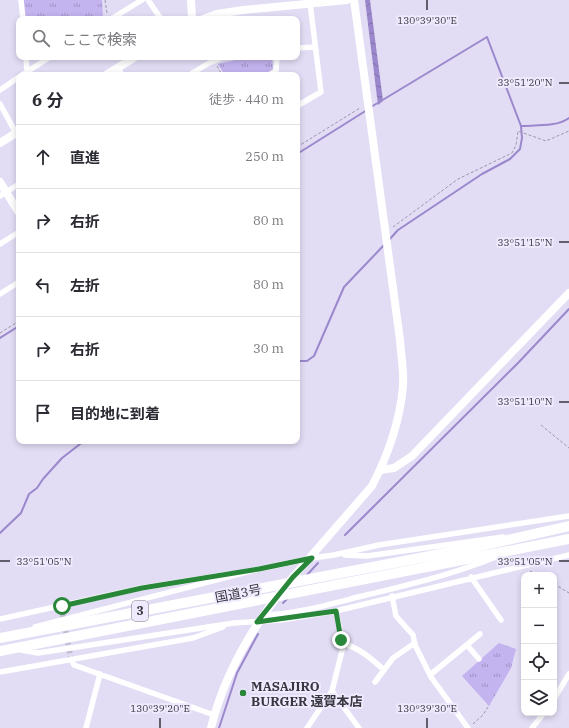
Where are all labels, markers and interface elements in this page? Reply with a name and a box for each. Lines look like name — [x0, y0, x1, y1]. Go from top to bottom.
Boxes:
text: 130°39'30"E — [397, 14, 457, 27]
search box — [16, 16, 300, 60]
icon: search — [30, 27, 52, 49]
text: ここで検索 — [62, 30, 137, 49]
text: 33°51'20"N — [498, 76, 553, 89]
text: 6 分 — [32, 89, 63, 111]
text: 徒歩 · 440 m — [209, 91, 284, 108]
icon: ahead — [32, 146, 54, 168]
text: 直進 — [70, 148, 100, 167]
text: 250 m — [245, 148, 284, 165]
icon: right — [32, 210, 54, 232]
text: 右折 — [70, 212, 100, 231]
text: 80 m — [253, 212, 284, 229]
text: 33°51'15"N — [498, 236, 553, 249]
icon: left — [32, 274, 54, 296]
text: 左折 — [70, 276, 100, 295]
text: 80 m — [253, 276, 284, 293]
icon: right — [32, 338, 54, 360]
text: 右折 — [70, 340, 100, 359]
text: 30 m — [253, 340, 284, 357]
text: 33°51'10"N — [498, 395, 553, 408]
icon: arrive — [32, 402, 54, 424]
text: 目的地に到着 — [70, 404, 160, 423]
text: 33°51'05"N — [17, 555, 72, 568]
text: 33°51'05"N — [498, 555, 553, 568]
map controls — [521, 572, 557, 716]
button: + — [521, 572, 557, 608]
street label: 国道3号 — [213, 581, 263, 606]
route start — [53, 597, 71, 615]
road number: 3 — [132, 601, 148, 621]
button: − — [521, 608, 557, 644]
route end — [332, 631, 350, 649]
button: locate — [521, 644, 557, 680]
place label: MASAJIRO BURGER 遠賀本店 — [251, 678, 363, 710]
button: layers — [521, 680, 557, 716]
marker: MASAJIRO BURGER 遠賀本店 — [238, 688, 248, 698]
text: 130°39'20"E — [130, 702, 190, 715]
text: 130°39'30"E — [397, 702, 457, 715]

